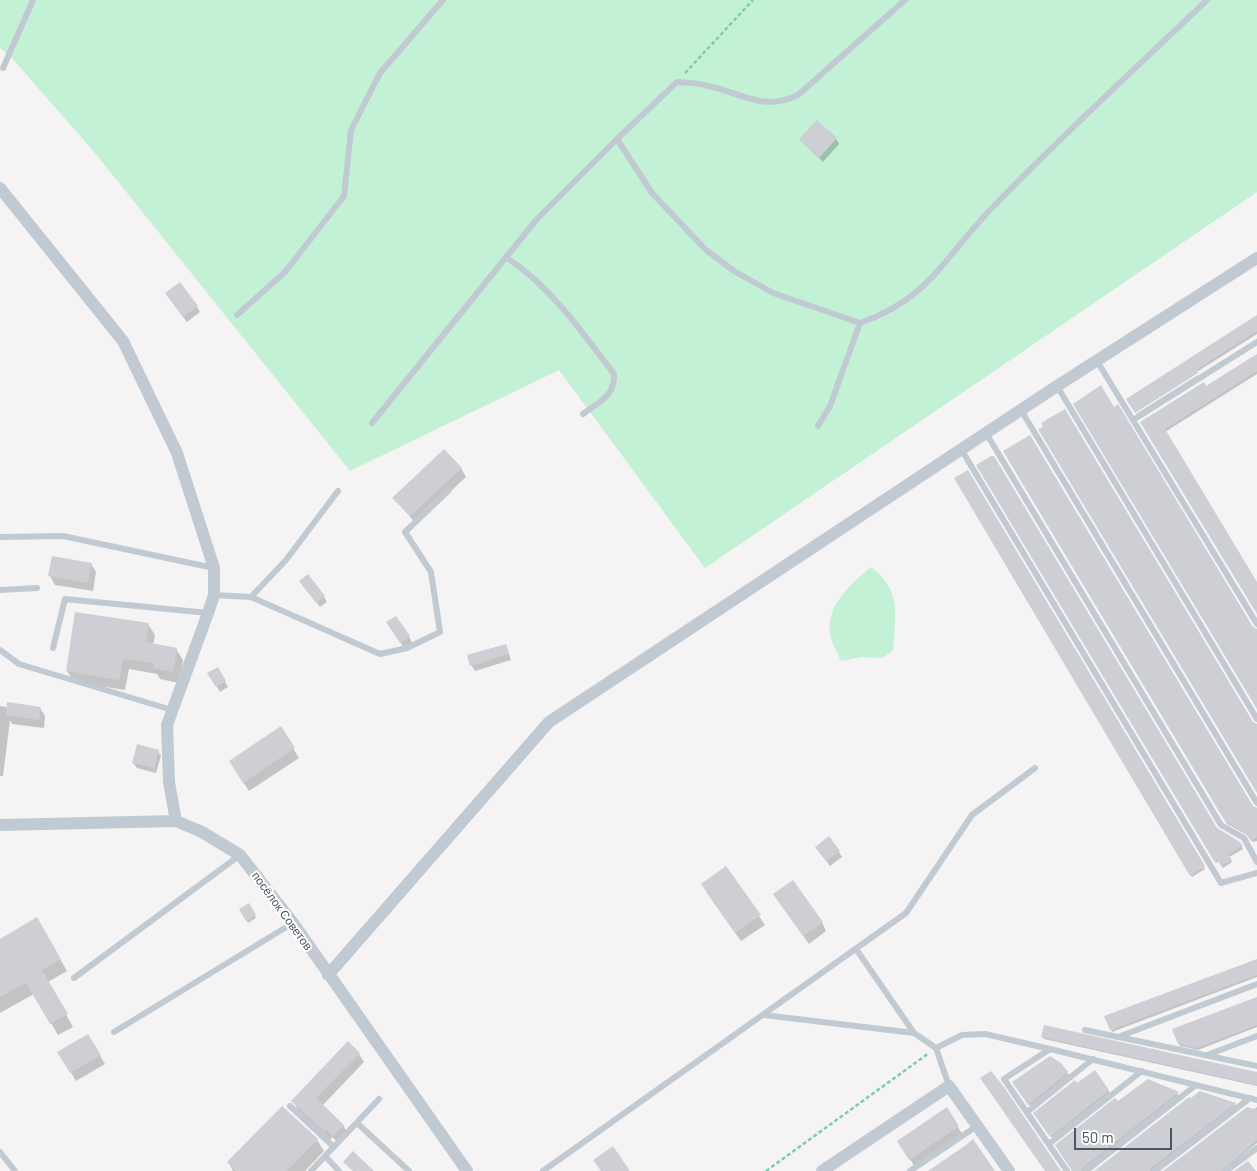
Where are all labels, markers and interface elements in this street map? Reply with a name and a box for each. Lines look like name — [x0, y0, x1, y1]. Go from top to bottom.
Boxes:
street label: посёлок Советов — [249, 869, 315, 953]
scale bar — [1077, 1118, 1174, 1150]
text: 50 m — [1082, 1128, 1114, 1146]

